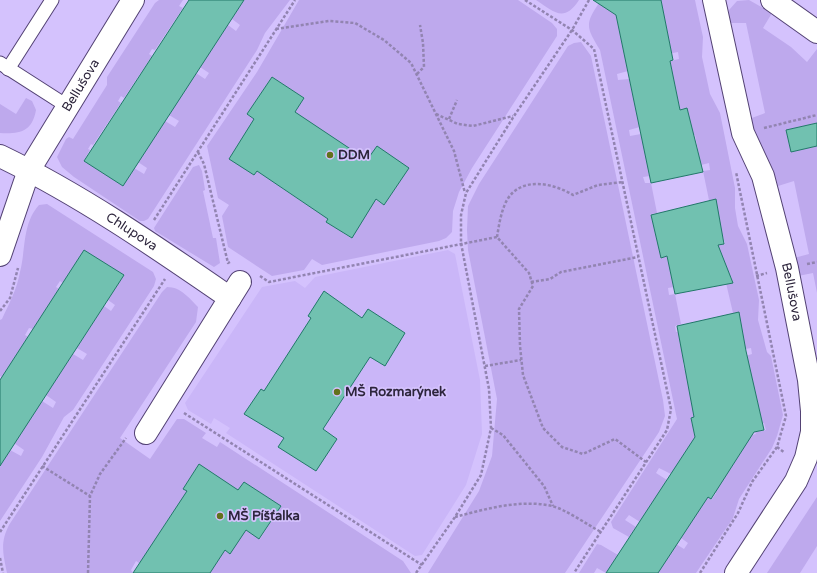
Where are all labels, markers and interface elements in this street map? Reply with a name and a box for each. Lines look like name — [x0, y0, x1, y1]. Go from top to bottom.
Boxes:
street label: Bellušova — [59, 56, 103, 115]
place label: DDM — [338, 147, 370, 163]
marker: DDM — [325, 150, 335, 160]
street label: Chlupova — [103, 209, 161, 254]
street label: Bellušova — [778, 261, 805, 322]
place label: MŠ Rozmarýnek — [345, 383, 446, 400]
marker: MŠ Rozmarýnek — [332, 387, 342, 397]
place label: MŠ Píšťalka — [228, 507, 300, 524]
marker: MŠ Píšťalka — [215, 511, 225, 521]

